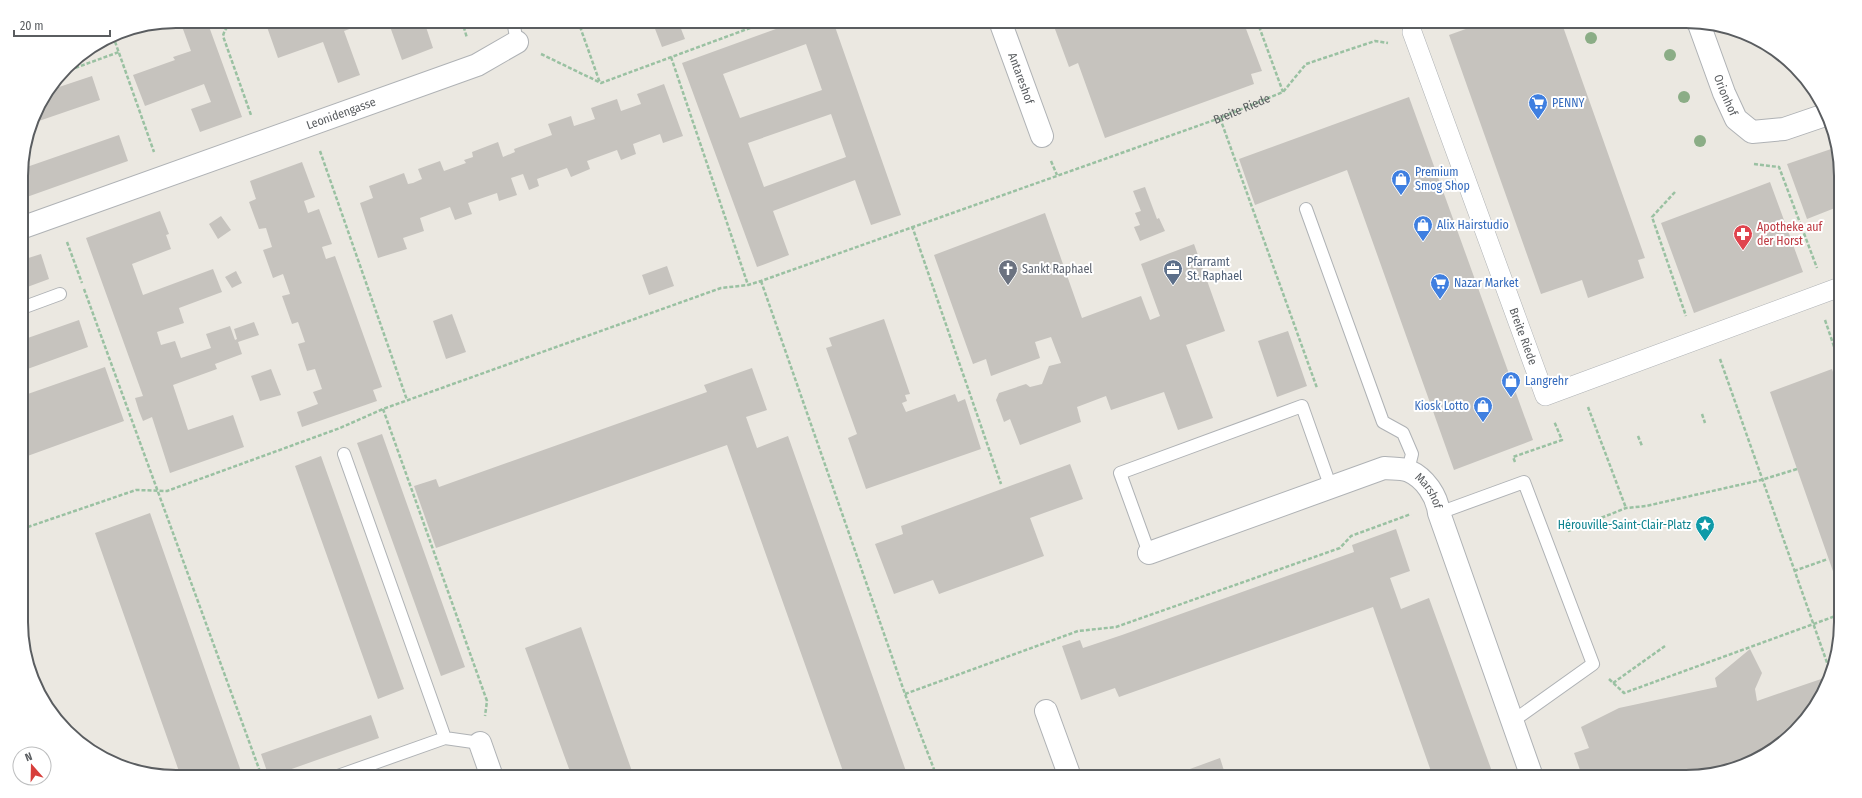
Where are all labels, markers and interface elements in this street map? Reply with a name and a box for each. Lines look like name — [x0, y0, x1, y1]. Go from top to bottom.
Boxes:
scale bar — [14, 12, 110, 38]
text: 20 m — [20, 19, 44, 33]
street label: Antareshof — [1005, 51, 1037, 107]
street label: Orionhof — [1711, 73, 1741, 119]
street label: Breite Riede — [1212, 91, 1272, 127]
supermarket icon: PENNY — [1527, 92, 1549, 120]
street label: Leonidengasse — [305, 95, 378, 132]
place label: PENNY — [1552, 96, 1584, 110]
place label: Premium Smog Shop — [1415, 165, 1470, 193]
shop icon: Premium Smog Shop — [1390, 168, 1412, 196]
shop icon: Alix Hairstudio — [1412, 214, 1434, 242]
place label: Alix Hairstudio — [1437, 218, 1509, 232]
place label: Apotheke auf der Horst — [1757, 220, 1824, 248]
pharmacy icon: Apotheke auf der Horst — [1732, 223, 1754, 251]
place label: Pfarramt St. Raphael — [1187, 255, 1242, 283]
church icon: Sankt Raphael — [997, 258, 1019, 286]
office icon: Pfarramt St. Raphael — [1162, 258, 1184, 286]
place label: Sankt Raphael — [1022, 262, 1092, 276]
supermarket icon: Nazar Market — [1429, 272, 1451, 300]
place label: Nazar Market — [1454, 276, 1519, 290]
street label: Breite Riede — [1506, 306, 1540, 367]
shop icon: Langrehr — [1500, 370, 1522, 398]
place label: Langrehr — [1525, 374, 1569, 388]
shop icon: Kiosk Lotto — [1472, 395, 1494, 423]
place label: Kiosk Lotto — [1414, 399, 1469, 413]
street label: Marshof — [1412, 470, 1445, 511]
place icon: Hérouville-Saint-Clair-Platz — [1694, 514, 1716, 542]
place label: Hérouville-Saint-Clair-Platz — [1558, 518, 1691, 532]
north arrow — [12, 746, 52, 786]
text: N — [23, 750, 34, 764]

